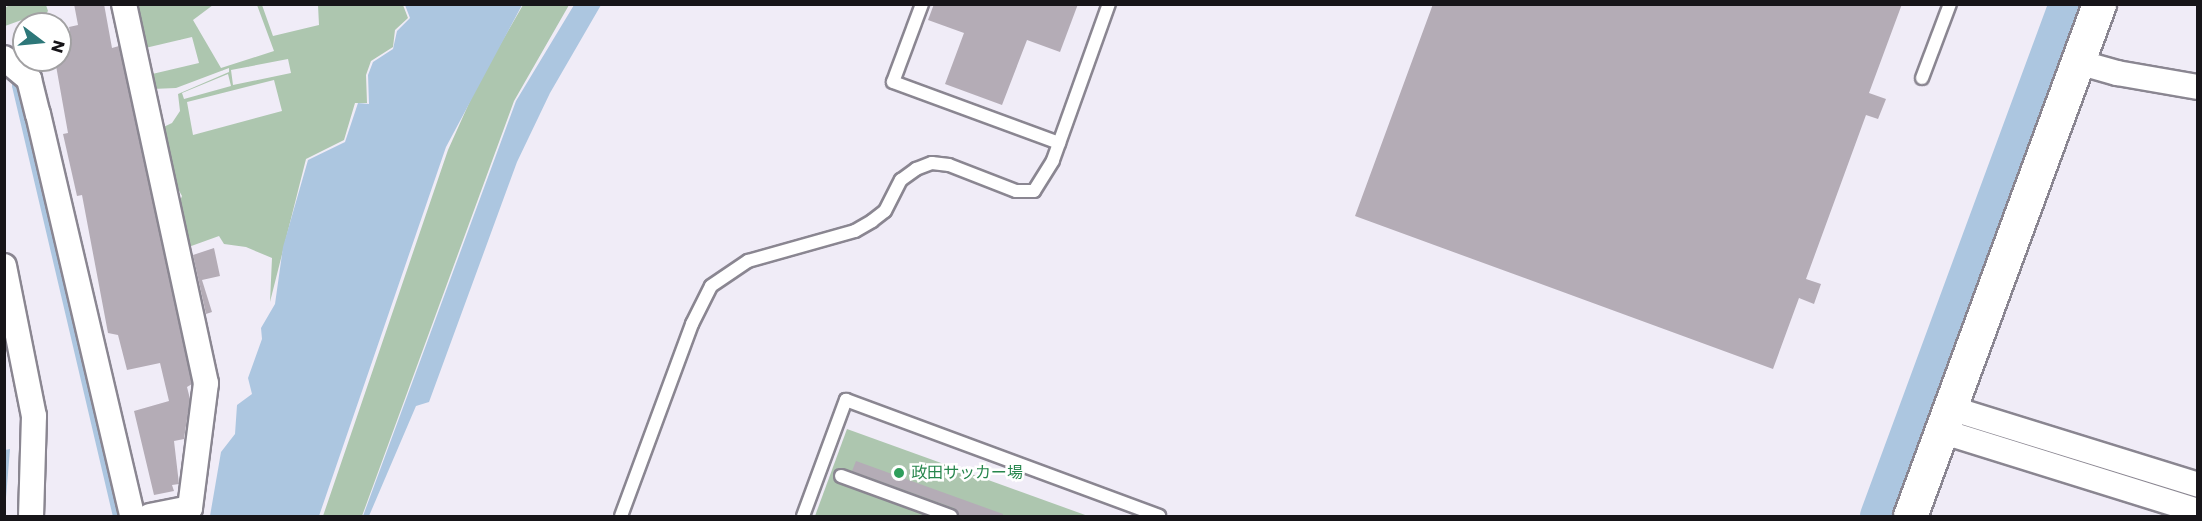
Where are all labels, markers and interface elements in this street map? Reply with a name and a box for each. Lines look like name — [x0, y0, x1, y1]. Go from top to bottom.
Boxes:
north arrow — [12, 12, 72, 72]
text: N — [45, 38, 71, 56]
place label: 政田サッカー場 — [911, 463, 1023, 483]
marker: 政田サッカー場 — [892, 466, 906, 480]

